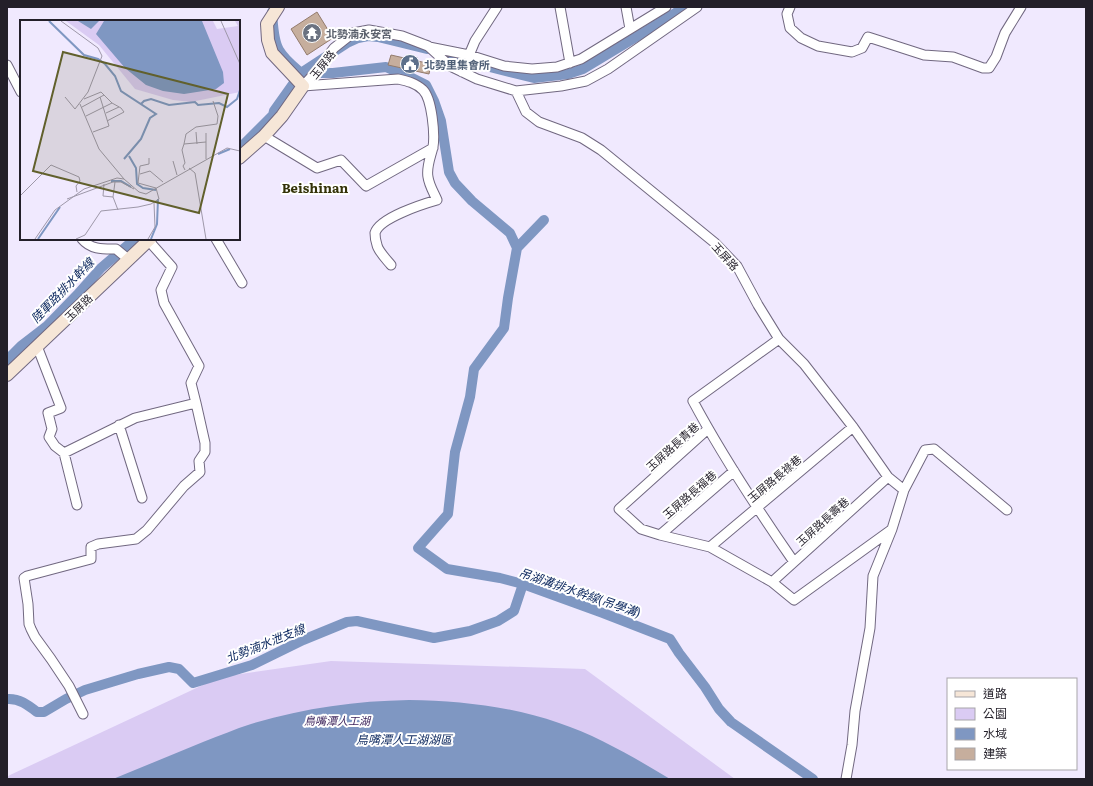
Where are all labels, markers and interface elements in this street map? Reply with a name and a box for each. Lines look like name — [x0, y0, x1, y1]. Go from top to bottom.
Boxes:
inset map — [20, 20, 240, 240]
temple icon: 北勢湳永安宮 — [301, 22, 323, 44]
place label: 北勢湳永安宮 — [326, 25, 392, 41]
street label: 玉屏路 — [305, 46, 339, 82]
public building icon: 北勢里集會所 — [399, 53, 421, 75]
place label: 北勢里集會所 — [424, 56, 490, 72]
district label: Beishinan — [282, 178, 348, 197]
street label: 玉屏路 — [709, 238, 743, 274]
water label: 陸軍路排水幹線 — [26, 252, 99, 326]
street label: 玉屏路 — [61, 290, 95, 324]
street label: 玉屏路長青巷 — [642, 418, 702, 474]
street label: 玉屏路長祿巷 — [744, 451, 804, 505]
street label: 玉屏路長福巷 — [659, 466, 719, 522]
street label: 玉屏路長壽巷 — [792, 493, 852, 549]
water label: 吊湖溝排水幹線(吊學溝) — [517, 563, 643, 621]
water label: 北勢湳水泄支線 — [223, 618, 309, 667]
legend — [947, 678, 1077, 770]
text: 道路 — [983, 684, 1007, 702]
text: 公園 — [983, 704, 1007, 722]
park label: 鳥嘴潭人工湖 — [304, 712, 372, 728]
text: 水域 — [983, 724, 1007, 742]
water label: 鳥嘴潭人工湖湖區 — [356, 730, 454, 748]
text: 建築 — [983, 744, 1007, 762]

